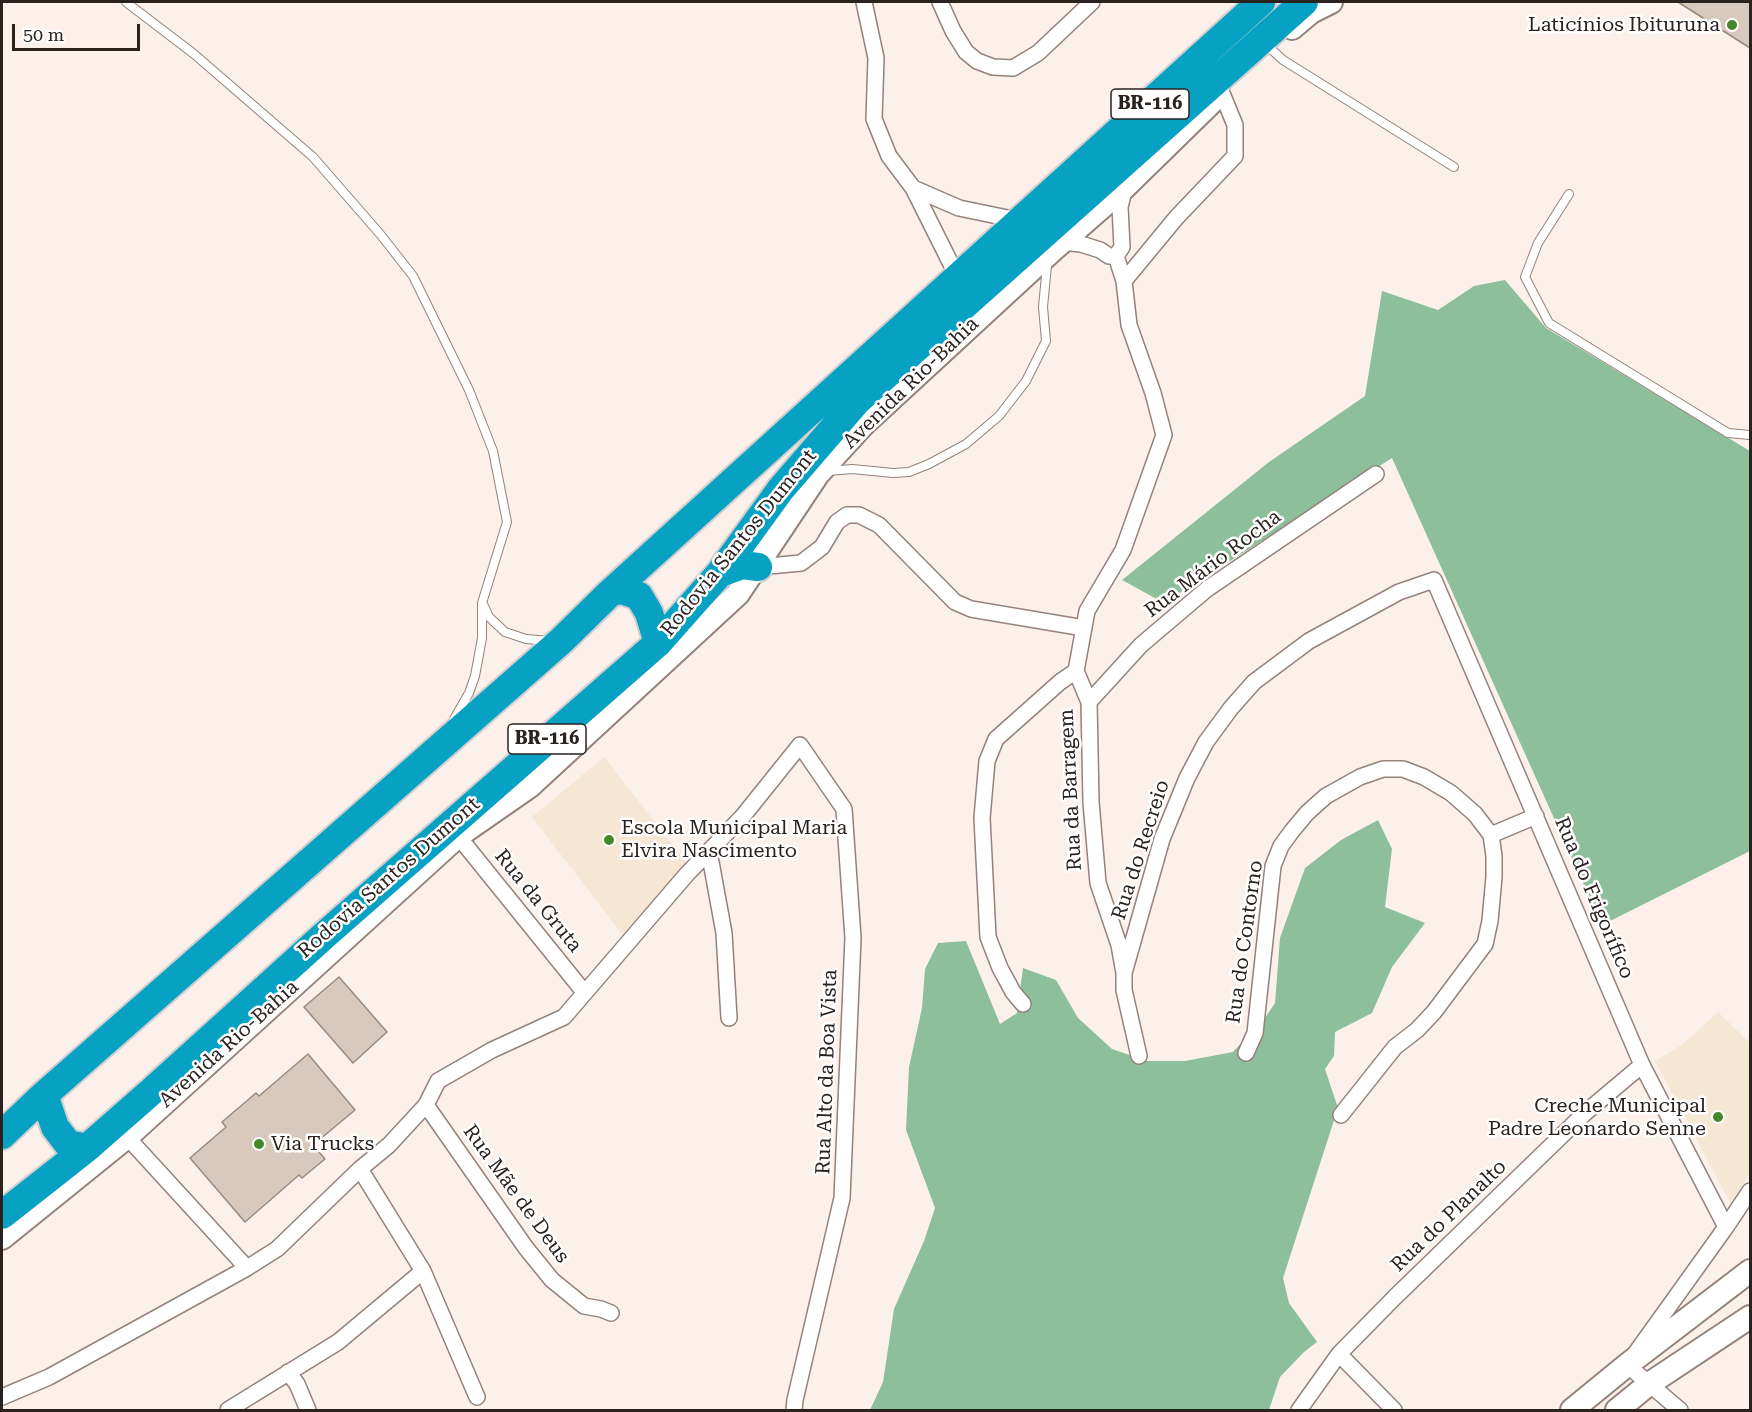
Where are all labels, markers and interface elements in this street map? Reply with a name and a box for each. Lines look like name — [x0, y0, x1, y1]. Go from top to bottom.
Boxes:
scale bar — [15, 12, 142, 50]
place label: Laticínios Ibituruna — [1528, 13, 1720, 37]
marker: Laticínios Ibituruna — [1725, 18, 1739, 32]
text: 50 m — [23, 24, 64, 45]
road number: BR-116 — [1111, 89, 1189, 119]
street label: Avenida Rio-Bahia — [838, 312, 984, 454]
street label: Rodovia Santos Dumont — [656, 445, 822, 641]
street label: Rua Mário Rocha — [1140, 505, 1286, 623]
street label: Rua da Barragem — [1055, 709, 1087, 871]
road number: BR-116 — [508, 724, 586, 754]
street label: Rua do Recreio — [1107, 777, 1175, 923]
street label: Rodovia Santos Dumont — [293, 792, 485, 964]
street label: Rua do Frigorífico — [1549, 814, 1639, 982]
place label: Escola Municipal Maria Elvira Nascimento — [621, 816, 847, 863]
marker: Escola Municipal Maria Elvira Nascimento — [602, 833, 616, 847]
street label: Rua da Gruta — [489, 845, 587, 957]
street label: Rua do Contorno — [1222, 859, 1268, 1025]
street label: Rua Alto da Boa Vista — [811, 969, 843, 1175]
street label: Avenida Rio-Bahia — [154, 975, 304, 1113]
place label: Creche Municipal Padre Leonardo Senne — [1488, 1094, 1706, 1141]
marker: Creche Municipal Padre Leonardo Senne — [1711, 1110, 1725, 1124]
street label: Rua Mãe de Deus — [458, 1120, 574, 1268]
place label: Via Trucks — [271, 1132, 374, 1156]
marker: Via Trucks — [252, 1137, 266, 1151]
street label: Rua do Planalto — [1386, 1155, 1512, 1277]

